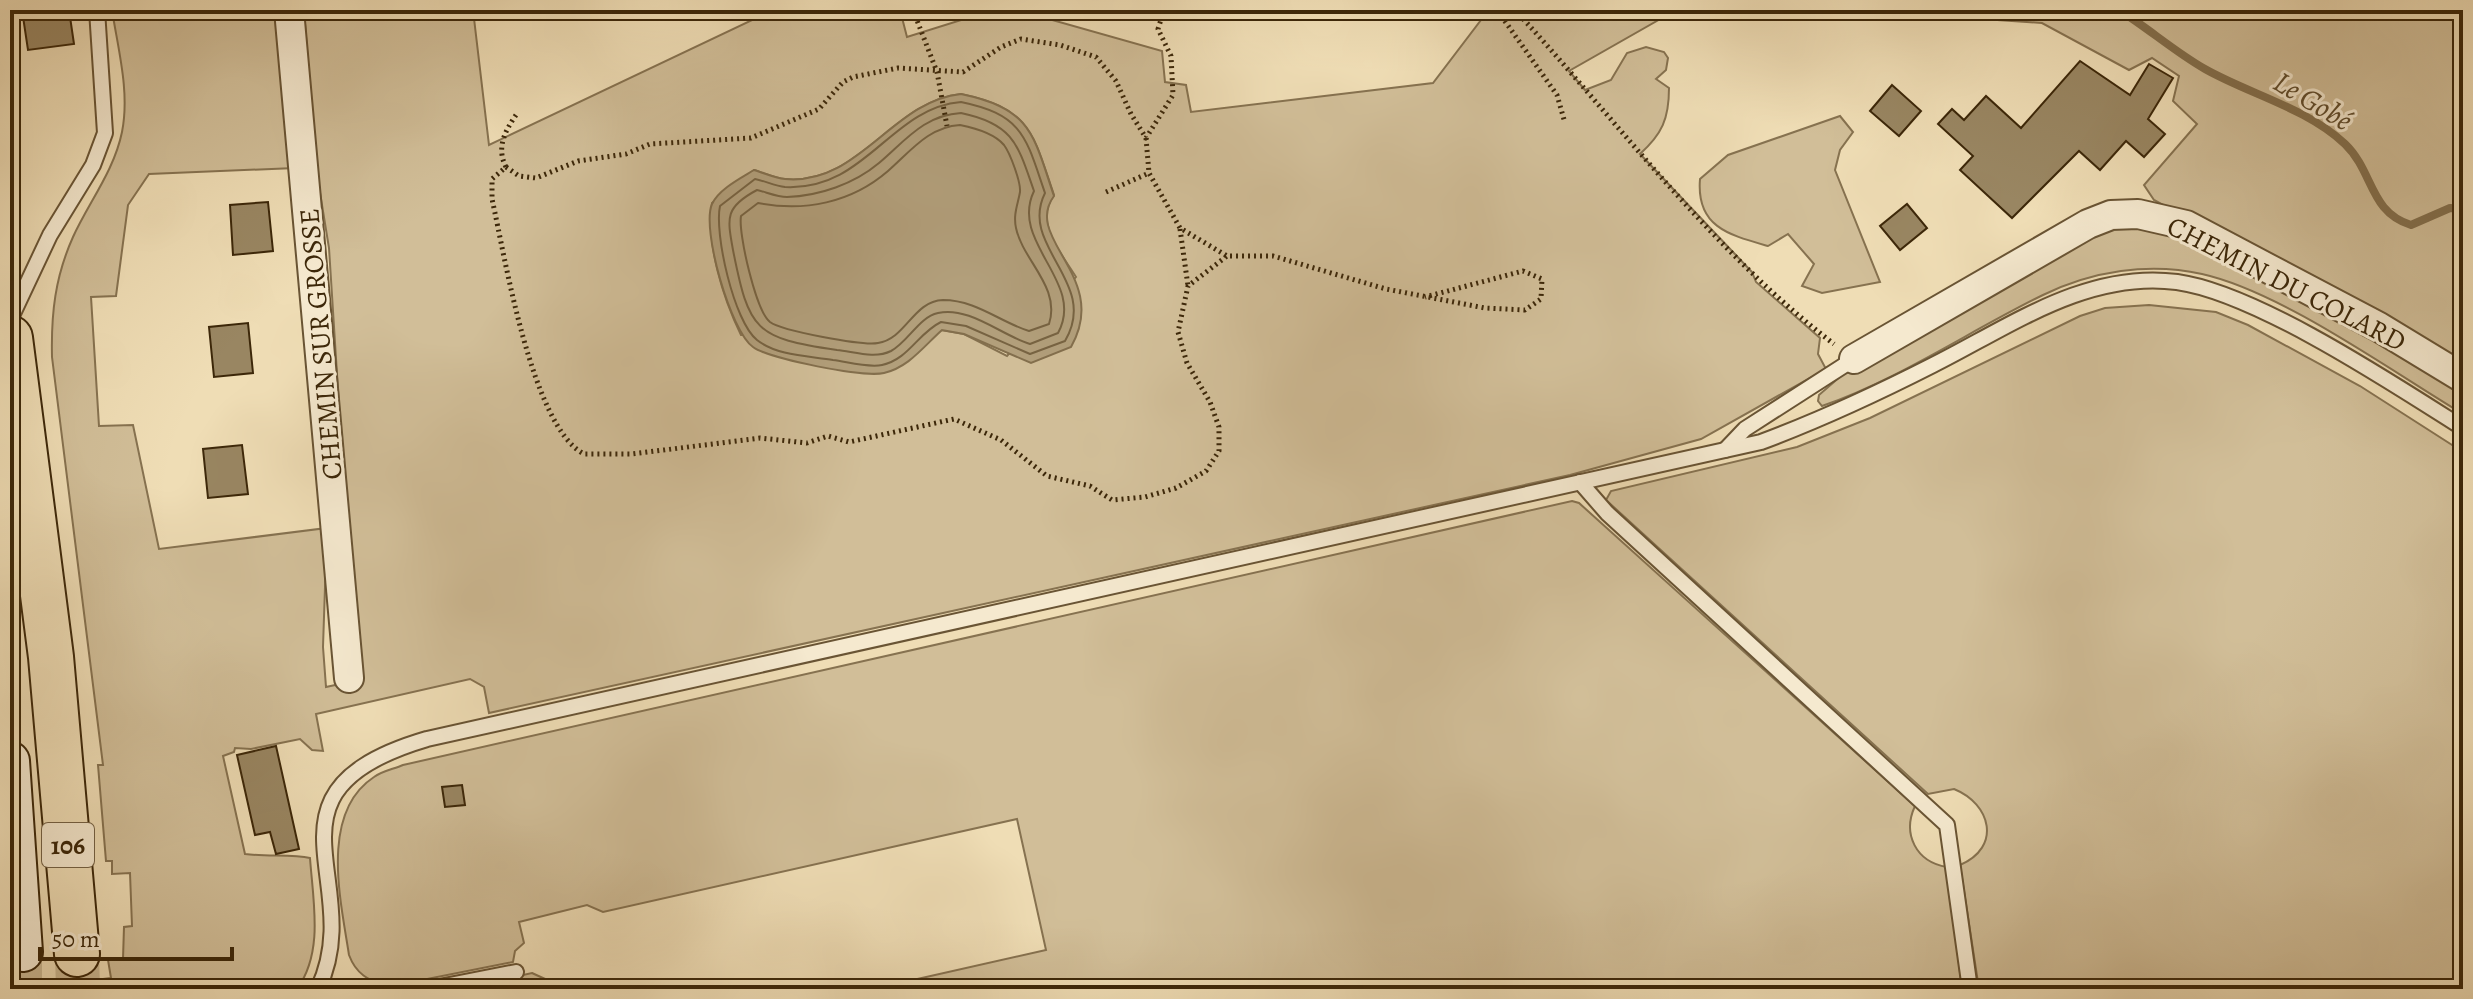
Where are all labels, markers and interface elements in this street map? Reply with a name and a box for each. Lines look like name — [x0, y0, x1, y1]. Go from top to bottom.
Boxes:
water label: Le Gobé — [2266, 62, 2360, 140]
street label: CHEMIN SUR GROSSE — [290, 207, 352, 481]
street label: CHEMIN DU COLARD — [2160, 207, 2413, 361]
road number: 106 — [42, 823, 94, 867]
scale bar — [40, 911, 232, 961]
text: 50 m — [52, 923, 100, 955]

